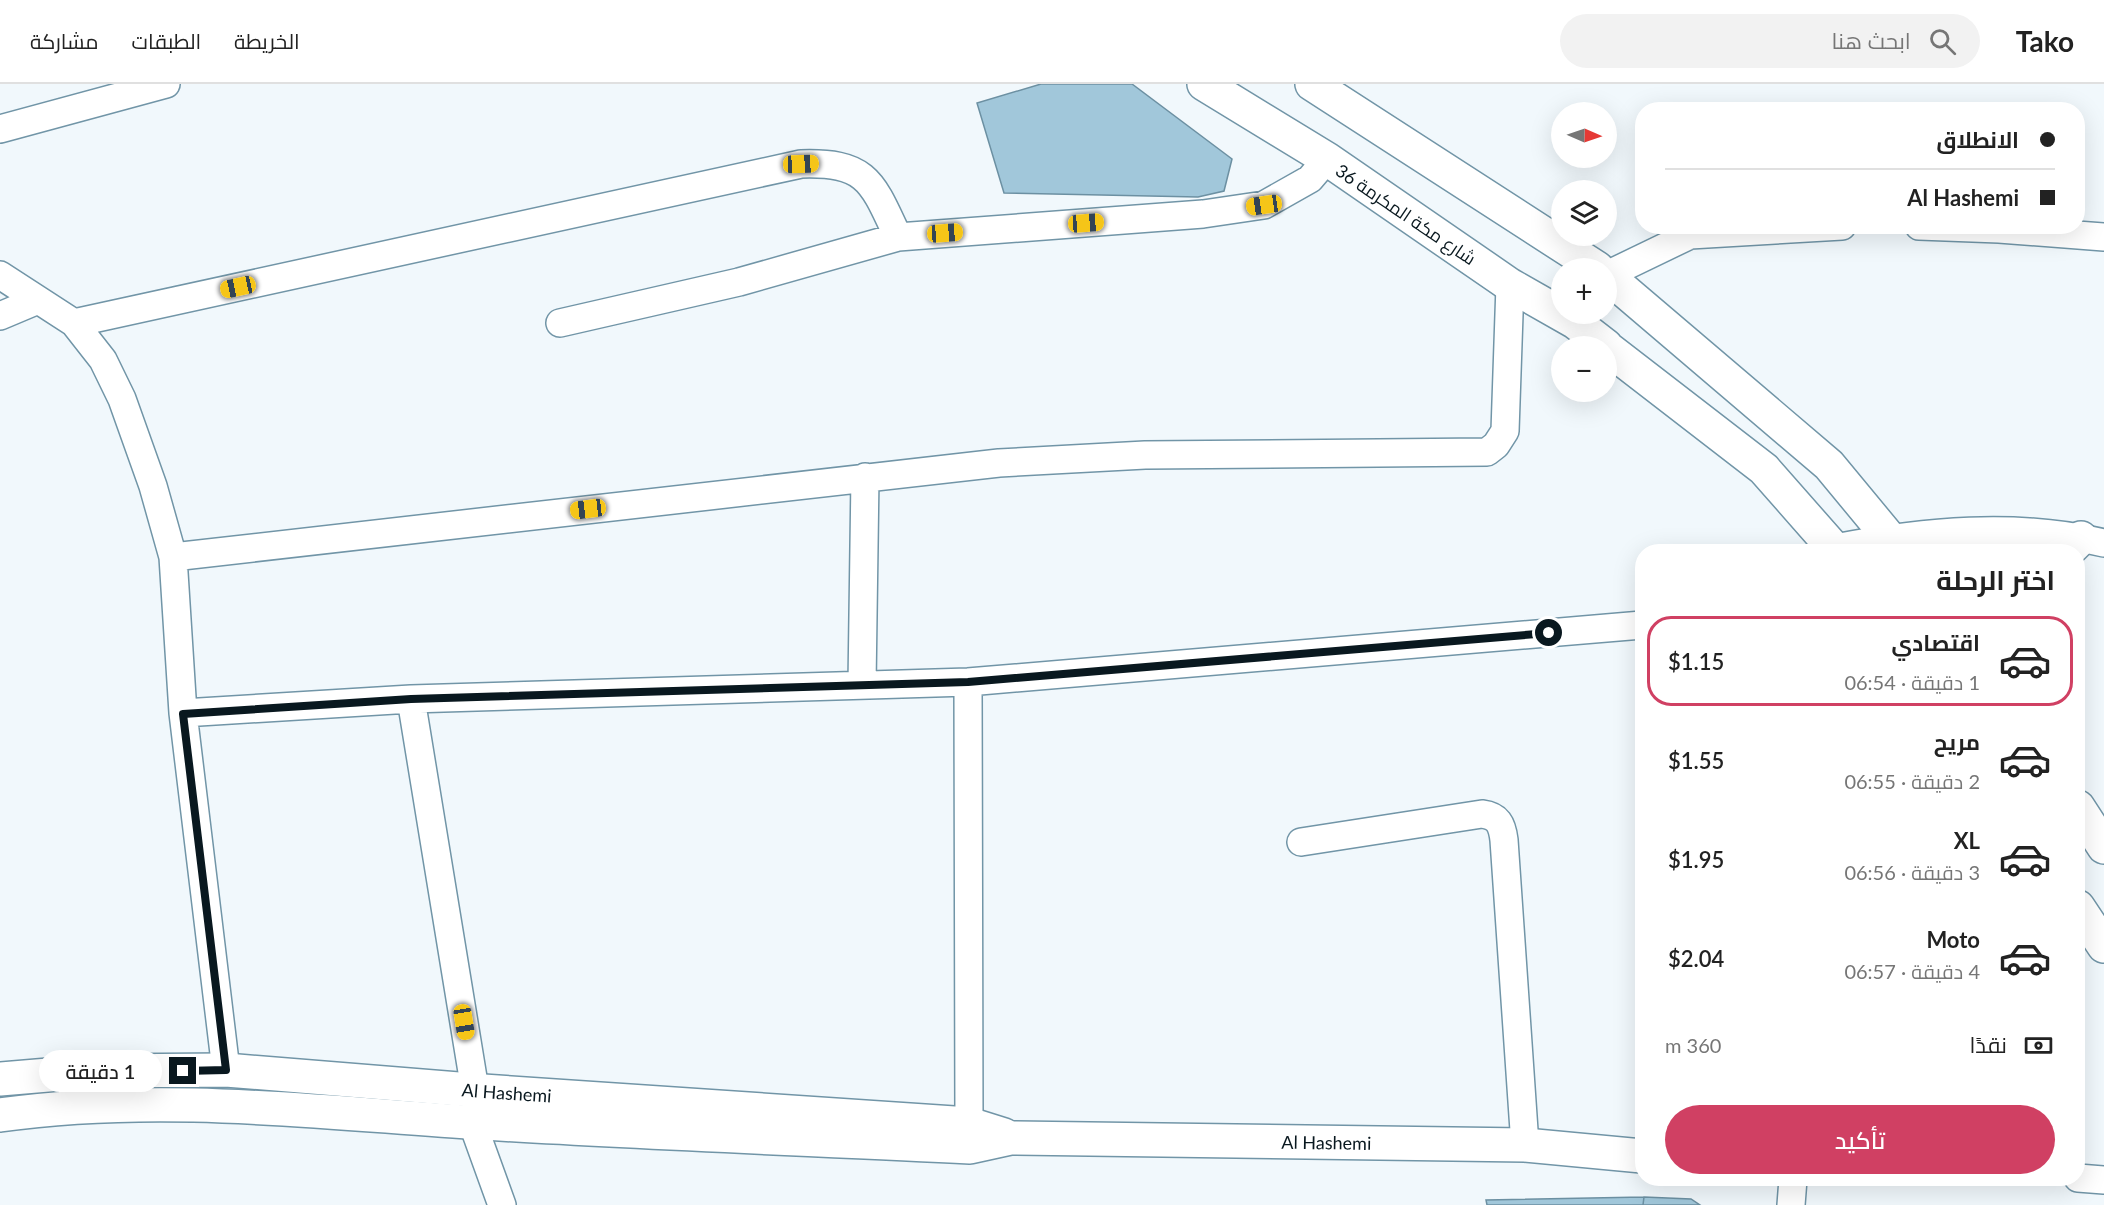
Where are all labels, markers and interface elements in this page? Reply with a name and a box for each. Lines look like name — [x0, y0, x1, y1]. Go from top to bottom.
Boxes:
search box — [1560, 14, 1980, 68]
text: Tako — [2016, 24, 2074, 58]
icon: search — [1926, 25, 1959, 58]
text: ابحث هنا — [1832, 27, 1911, 54]
text: مشاركة — [30, 28, 99, 53]
text: الطبقات — [132, 28, 201, 53]
text: الخريطة — [234, 28, 300, 53]
north arrow — [1551, 102, 1617, 168]
map controls — [1551, 102, 1617, 402]
text: الانطلاق — [1936, 126, 2019, 153]
car — [783, 154, 819, 174]
street label: شارع مكة المكرمة 36 — [1331, 159, 1480, 271]
button: layers — [1551, 180, 1617, 246]
text: Al Hashemi — [1907, 184, 2019, 211]
car — [1245, 194, 1283, 216]
car — [1067, 213, 1105, 233]
car — [926, 223, 964, 243]
button: + — [1551, 258, 1617, 324]
car — [219, 274, 257, 300]
button: − — [1551, 336, 1617, 402]
car — [569, 498, 607, 520]
text: اختر الرحلة — [1936, 563, 2055, 596]
route start — [1535, 619, 1562, 646]
text: اقتصادي — [1891, 629, 1980, 656]
icon: car — [1998, 634, 2052, 688]
text: $1.15 — [1668, 648, 1724, 675]
text: 1 دقيقة · 06:54 — [1844, 670, 1980, 694]
text: مريح — [1934, 728, 1980, 755]
icon: car — [1998, 733, 2052, 787]
text: $1.55 — [1668, 747, 1724, 774]
text: 2 دقيقة · 06:55 — [1844, 769, 1980, 793]
text: XL — [1954, 827, 1980, 854]
icon: car — [1998, 832, 2052, 886]
text: $1.95 — [1668, 846, 1724, 873]
text: 3 دقيقة · 06:56 — [1844, 860, 1980, 884]
text: Moto — [1926, 926, 1980, 953]
icon: car — [1998, 931, 2052, 985]
text: $2.04 — [1668, 945, 1724, 972]
text: 4 دقيقة · 06:57 — [1844, 959, 1980, 983]
car — [452, 1003, 476, 1041]
icon: cash — [2022, 1029, 2055, 1062]
text: نقدًا — [1969, 1031, 2007, 1058]
text: 360 m — [1665, 1033, 1721, 1057]
callout: 1 دقيقة — [39, 1050, 162, 1092]
route end — [169, 1057, 196, 1084]
text: 1 دقيقة — [66, 1059, 135, 1083]
street label: Al Hashemi — [461, 1078, 552, 1107]
button: تأكيد — [1665, 1105, 2055, 1174]
street label: Al Hashemi — [1281, 1131, 1371, 1154]

